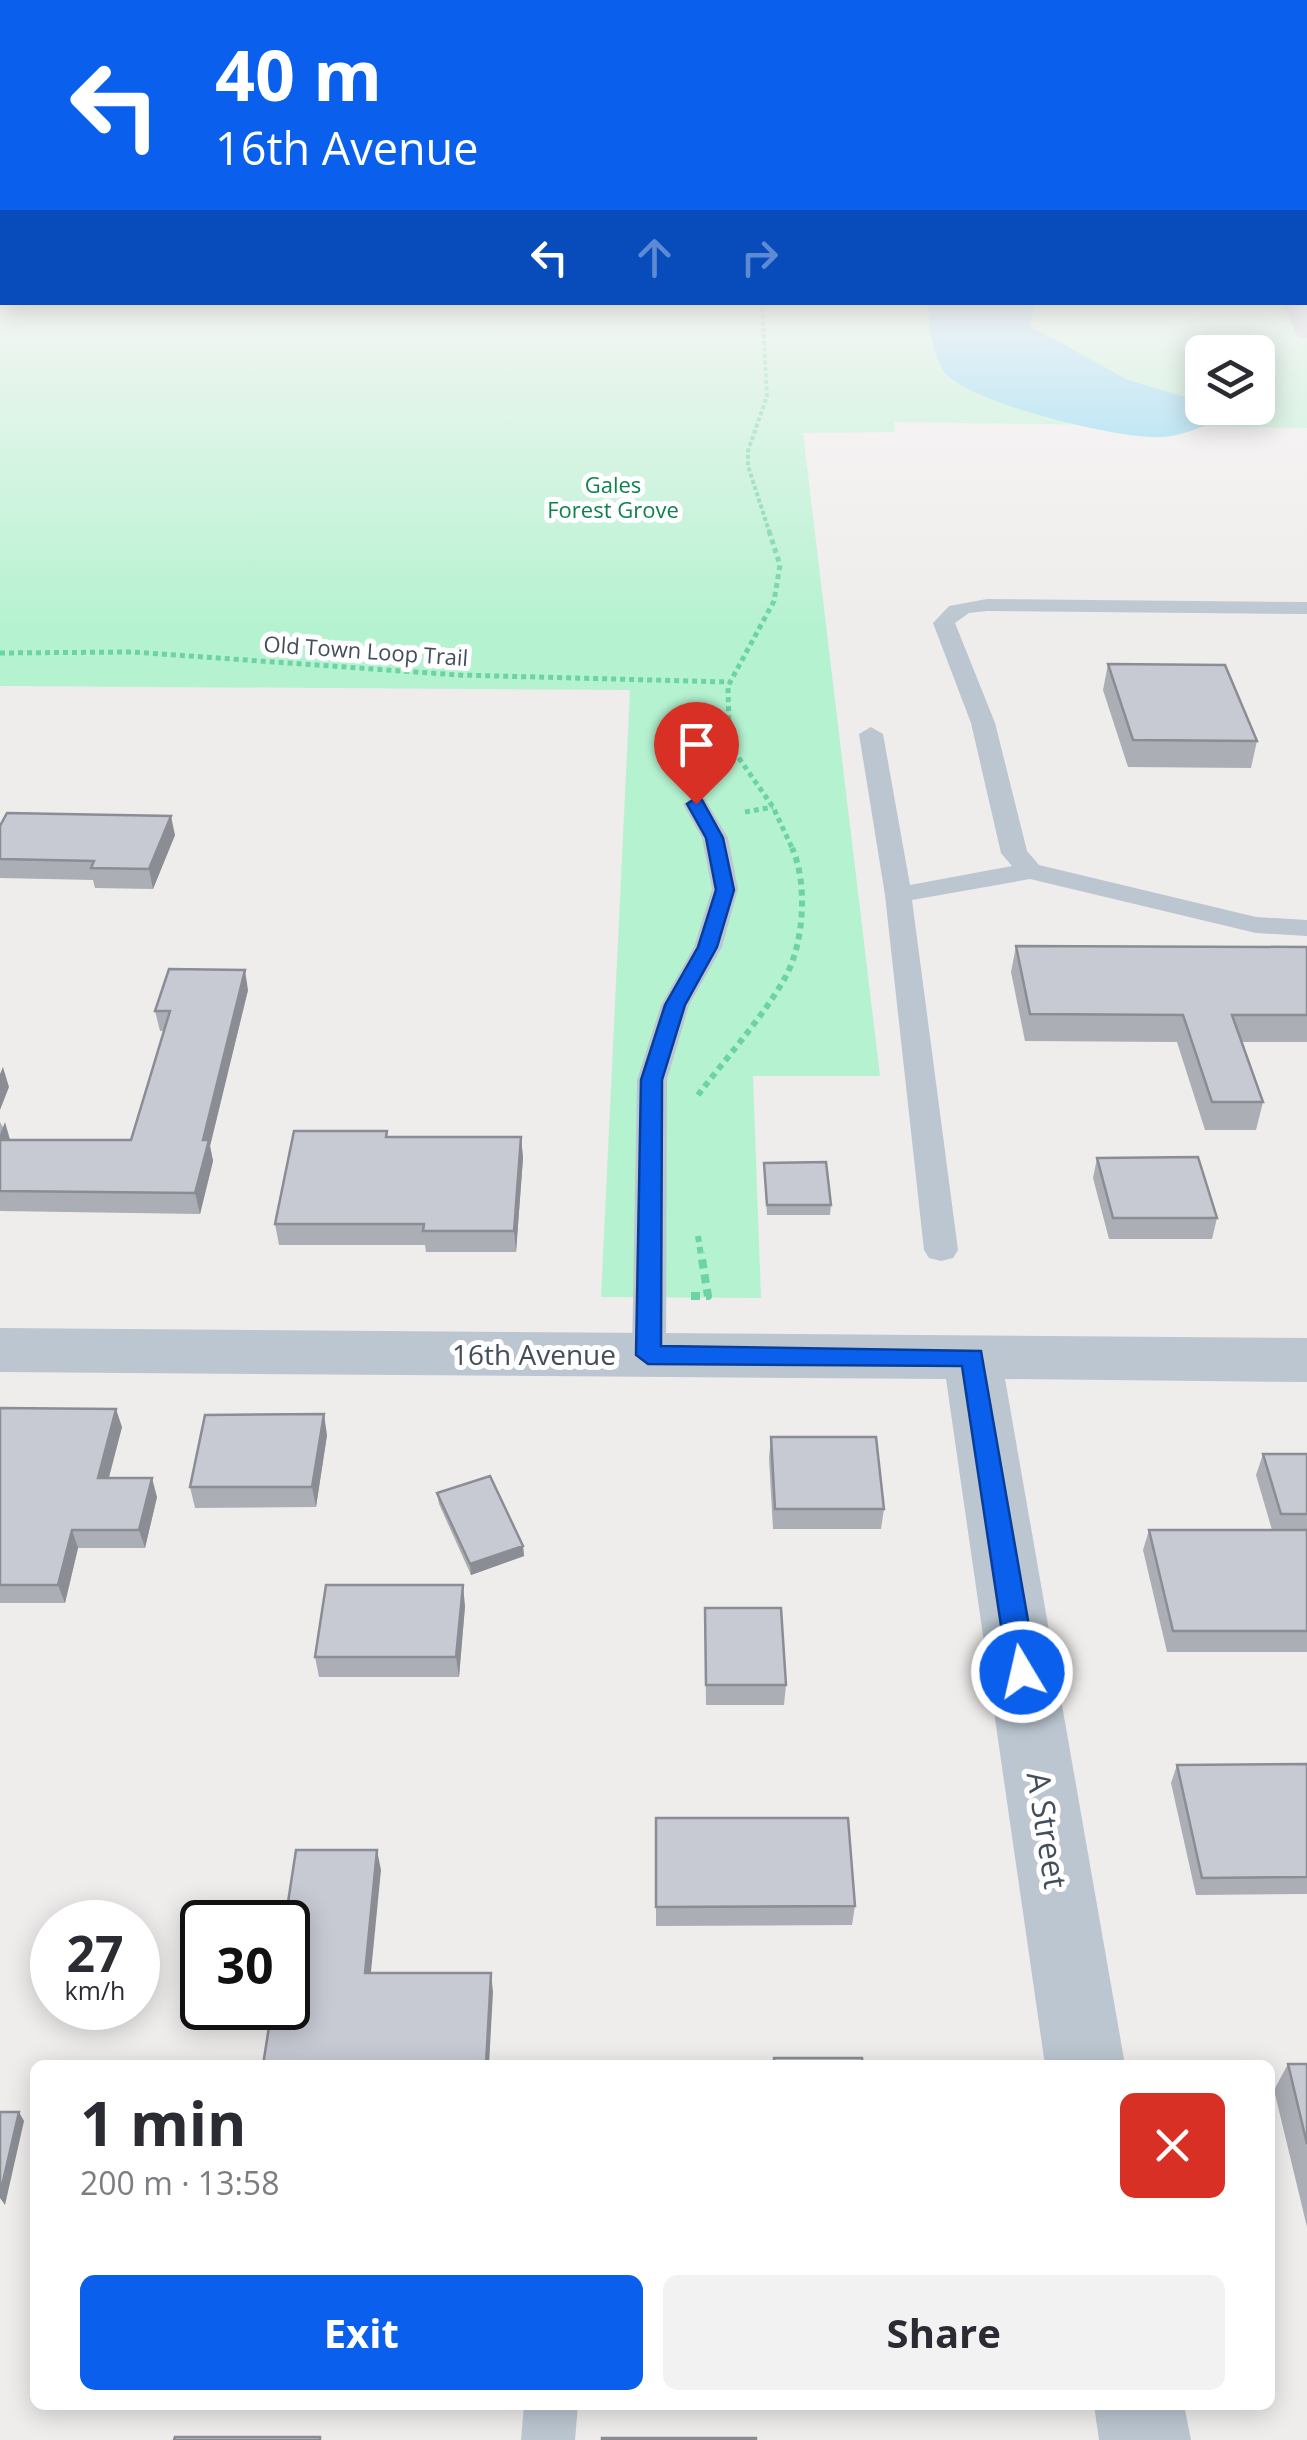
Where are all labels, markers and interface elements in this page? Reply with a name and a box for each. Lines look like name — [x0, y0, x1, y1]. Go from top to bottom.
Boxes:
text: 40 m — [215, 26, 382, 122]
icon: left — [50, 40, 180, 170]
text: 16th Avenue — [215, 117, 478, 178]
icon: left — [522, 230, 577, 285]
icon: ahead — [627, 230, 682, 285]
icon: right — [732, 230, 787, 285]
map controls — [1185, 335, 1275, 425]
button: layers — [1185, 335, 1275, 425]
park label: Gales Forest Grove — [547, 469, 679, 524]
street label: Old Town Loop Trail — [263, 628, 469, 672]
pin — [654, 702, 739, 805]
icon: arrive — [669, 717, 724, 772]
street label: 16th Avenue — [452, 1335, 616, 1373]
position arrow — [970, 1620, 1074, 1724]
street label: A Street — [1018, 1768, 1078, 1892]
speed limit sign: 30 — [180, 1900, 310, 2030]
text: 27 — [66, 1919, 124, 1987]
text: km/h — [65, 1973, 125, 2007]
text: 1 min — [80, 2082, 247, 2164]
button: close — [1120, 2093, 1225, 2198]
text: 200 m · 13:58 — [80, 2161, 279, 2204]
button: Exit — [80, 2275, 643, 2390]
button: Share — [663, 2275, 1225, 2390]

